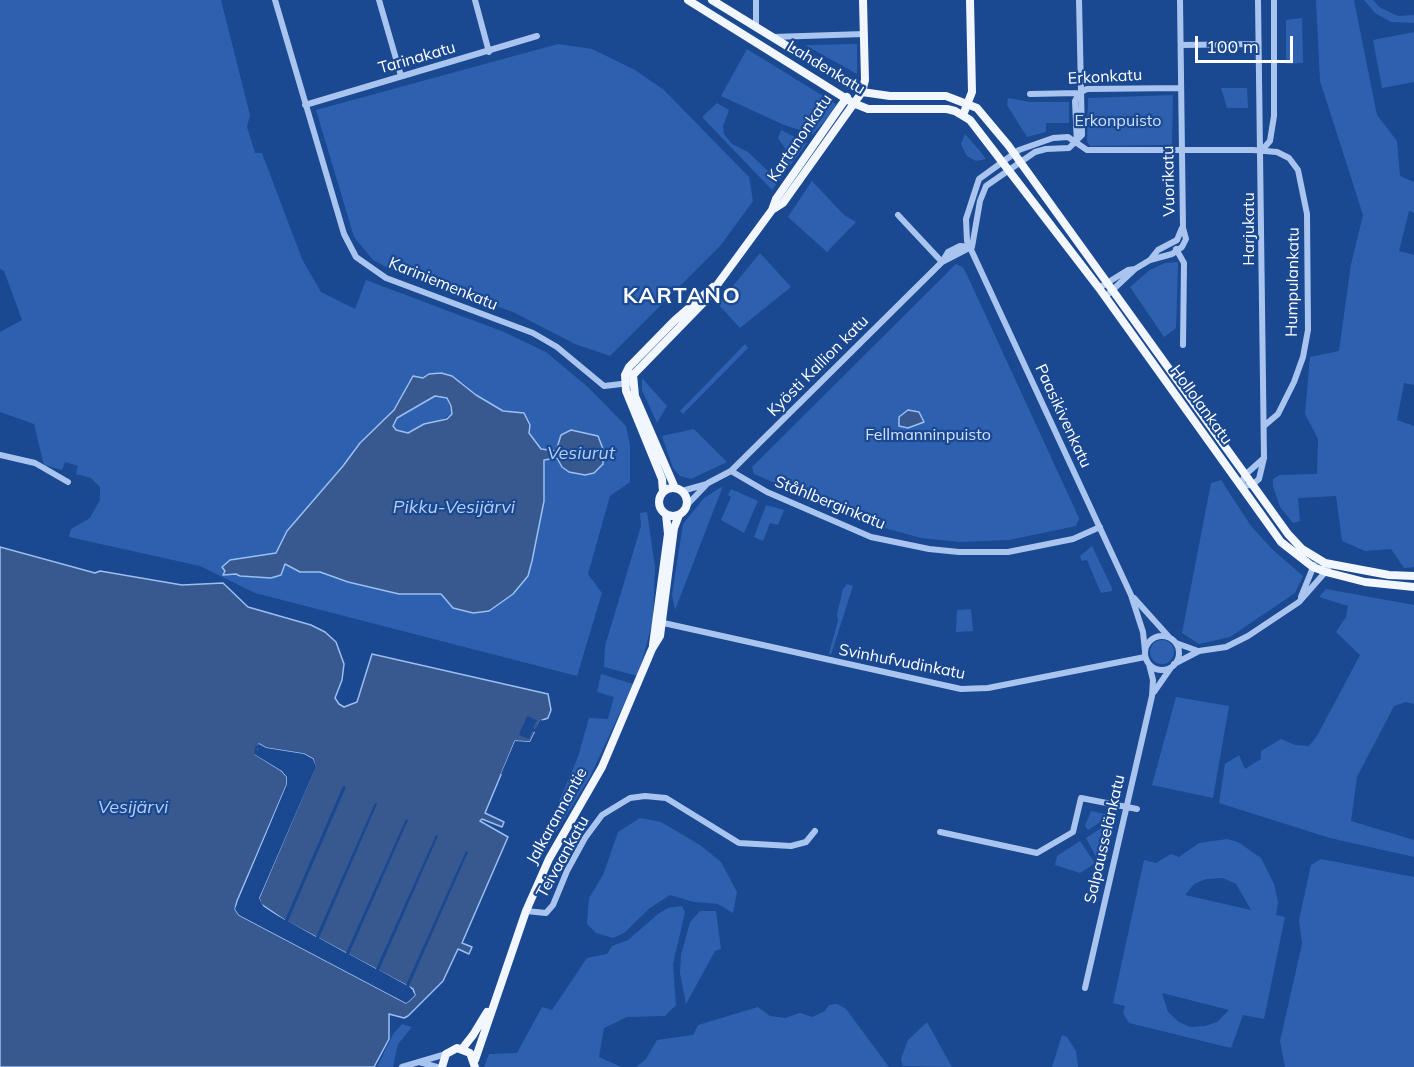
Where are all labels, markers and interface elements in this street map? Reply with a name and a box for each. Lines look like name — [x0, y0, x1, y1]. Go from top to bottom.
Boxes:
scale bar — [1198, 24, 1296, 62]
text: 100 m — [1206, 35, 1259, 58]
street label: Lahdenkatu — [783, 37, 869, 99]
street label: Tarinakatu — [376, 38, 458, 78]
street label: Erkonkatu — [1067, 65, 1143, 89]
street label: Kartanonkatu — [764, 90, 836, 186]
park label: Erkonpuisto — [1075, 111, 1161, 131]
street label: Vuorikatu — [1159, 145, 1179, 217]
street label: Harjukatu — [1239, 192, 1259, 266]
street label: Humpulankatu — [1282, 227, 1304, 337]
street label: Kariniemenkatu — [386, 253, 500, 315]
district label: KARTANO — [623, 283, 741, 309]
street label: Kyösti Kallion katu — [763, 311, 873, 421]
street label: Paasikivenkatu — [1031, 361, 1095, 471]
street label: Hollolankatu — [1166, 362, 1236, 448]
park label: Fellmanninpuisto — [865, 425, 991, 445]
water label: Vesiurut — [547, 443, 615, 465]
street label: Ståhlberginkatu — [772, 472, 888, 534]
water label: Pikku-Vesijärvi — [393, 497, 515, 519]
street label: Svinhufvudinkatu — [837, 640, 967, 684]
street label: Jalkarannantie — [523, 764, 591, 868]
street label: Salpausselänkatu — [1081, 773, 1129, 905]
water label: Vesijärvi — [98, 797, 168, 819]
street label: Teivaankatu — [533, 813, 593, 901]

